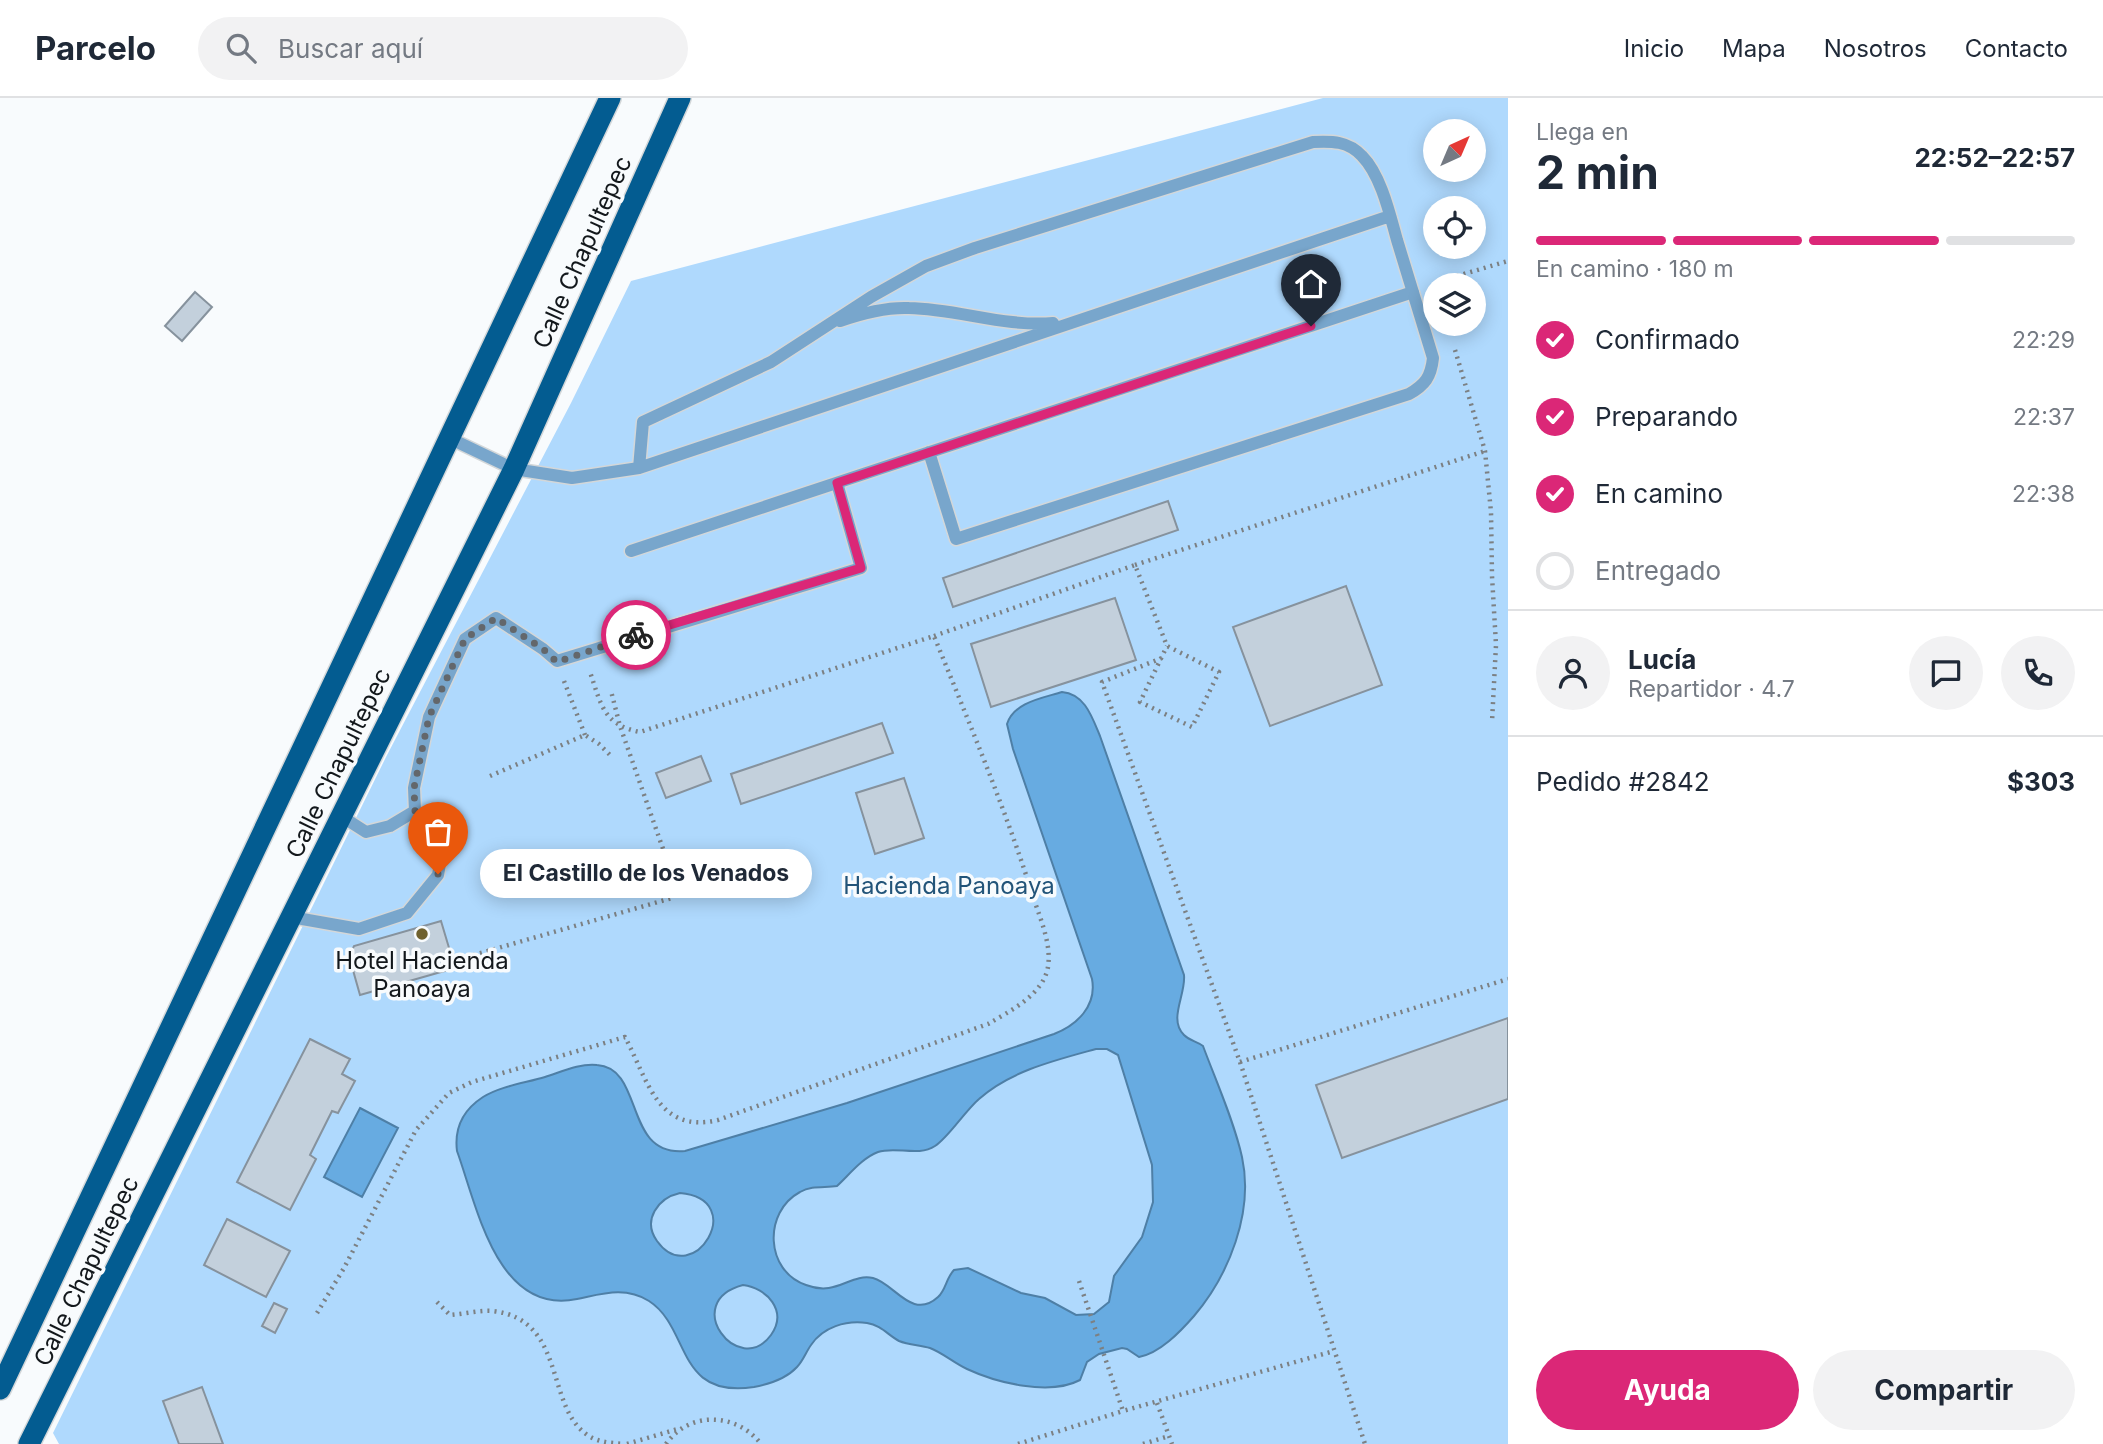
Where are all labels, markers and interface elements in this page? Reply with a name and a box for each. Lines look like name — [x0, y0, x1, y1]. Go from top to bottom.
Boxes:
search box — [198, 17, 688, 80]
text: Parcelo — [35, 28, 156, 68]
icon: search — [222, 29, 260, 67]
text: Buscar aquí — [278, 33, 423, 64]
text: Inicio — [1624, 34, 1684, 63]
text: Mapa — [1722, 34, 1786, 63]
text: Nosotros — [1824, 34, 1927, 63]
text: Contacto — [1965, 34, 2068, 63]
text: Llega en — [1536, 118, 1628, 146]
north arrow — [1423, 119, 1486, 182]
map controls — [1423, 119, 1486, 336]
text: 22:52–22:57 — [1914, 142, 2075, 173]
text: 2 min — [1536, 144, 1659, 200]
street label: Calle Chapultepec — [527, 151, 637, 353]
button: locate — [1423, 196, 1486, 259]
pin — [1281, 254, 1341, 326]
text: En camino · 180 m — [1536, 255, 1734, 283]
icon: home — [1292, 265, 1330, 303]
button: layers — [1423, 273, 1486, 336]
icon: check — [1536, 321, 1574, 359]
text: Confirmado — [1595, 324, 1740, 355]
text: 22:29 — [2012, 326, 2075, 354]
icon: check — [1536, 398, 1574, 436]
text: Preparando — [1595, 401, 1738, 432]
text: 22:37 — [2013, 403, 2075, 431]
icon: check — [1536, 475, 1574, 513]
text: En camino — [1595, 478, 1723, 509]
text: 22:38 — [2012, 480, 2075, 508]
text: Entregado — [1595, 555, 1721, 586]
courier — [601, 600, 671, 670]
icon: bike — [617, 616, 655, 654]
button: person — [1536, 636, 1610, 710]
button: chat — [1909, 636, 1983, 710]
button: phone — [2001, 636, 2075, 710]
text: Lucía — [1628, 644, 1696, 675]
street label: Calle Chapultepec — [279, 663, 397, 863]
text: Repartidor · 4.7 — [1628, 675, 1795, 703]
text: Pedido #2842 — [1536, 766, 1710, 797]
text: $303 — [2007, 766, 2075, 797]
pin — [408, 802, 468, 874]
icon: bag — [419, 813, 457, 851]
callout: El Castillo de los Venados — [480, 850, 812, 898]
text: El Castillo de los Venados — [503, 859, 789, 887]
park label: Hacienda Panoaya — [843, 871, 1055, 900]
marker: Hotel Hacienda Panoaya — [414, 926, 430, 942]
place label: Hotel Hacienda Panoaya — [335, 946, 509, 1003]
street label: Calle Chapultepec — [27, 1171, 145, 1371]
button: Ayuda — [1536, 1350, 1799, 1430]
button: Compartir — [1813, 1350, 2075, 1430]

